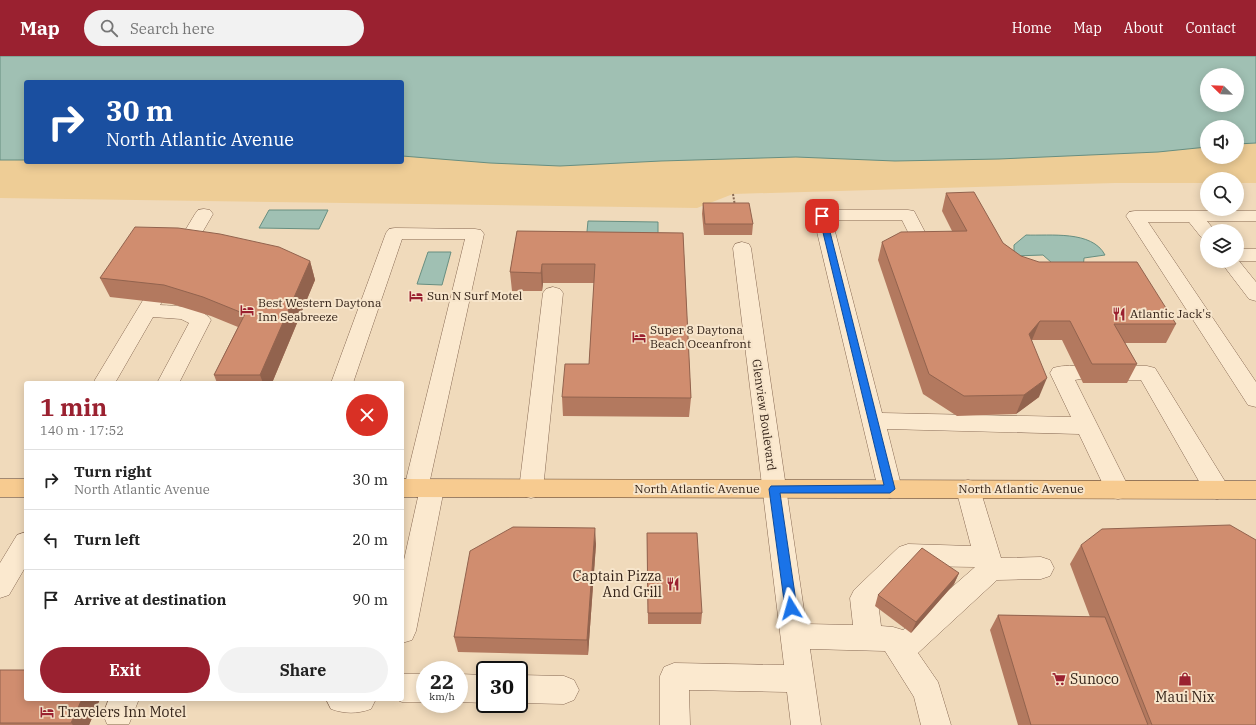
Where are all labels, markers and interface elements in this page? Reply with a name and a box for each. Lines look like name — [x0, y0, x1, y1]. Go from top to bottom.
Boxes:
search box — [84, 10, 364, 46]
text: Map — [20, 16, 60, 40]
icon: search — [98, 17, 120, 39]
text: Search here — [130, 19, 214, 38]
text: Home — [1012, 19, 1051, 37]
text: Map — [1073, 19, 1102, 37]
text: About — [1124, 19, 1163, 37]
text: Contact — [1185, 19, 1236, 37]
north arrow — [1200, 68, 1244, 112]
map controls — [1200, 68, 1244, 268]
text: 30 m — [106, 92, 173, 129]
icon: right — [40, 96, 92, 148]
button: sound — [1200, 120, 1244, 164]
text: North Atlantic Avenue — [106, 128, 294, 151]
button: search — [1200, 172, 1244, 216]
pin — [805, 199, 839, 233]
icon: arrive — [811, 205, 833, 227]
button: layers — [1200, 224, 1244, 268]
hotel icon: Sun N Surf Motel — [408, 288, 424, 304]
place label: Sun N Surf Motel — [427, 288, 523, 303]
place label: Best Western Daytona Inn Seabreeze — [258, 295, 382, 324]
hotel icon: Best Western Daytona Inn Seabreeze — [239, 302, 255, 318]
restaurant icon: Atlantic Jack's — [1111, 306, 1127, 322]
place label: Atlantic Jack's — [1130, 306, 1211, 321]
place label: Super 8 Daytona Beach Oceanfront — [650, 322, 751, 351]
hotel icon: Super 8 Daytona Beach Oceanfront — [631, 329, 647, 345]
street label: Glenview Boulevard — [749, 358, 780, 472]
text: 1 min — [40, 391, 107, 423]
button: close — [346, 394, 388, 436]
text: 140 m · 17:52 — [40, 422, 124, 439]
text: Turn right — [74, 462, 152, 481]
icon: right — [40, 469, 62, 491]
text: 30 m — [352, 470, 388, 489]
text: North Atlantic Avenue — [74, 481, 210, 498]
street label: North Atlantic Avenue — [634, 481, 760, 496]
street label: North Atlantic Avenue — [958, 481, 1084, 496]
icon: left — [40, 529, 62, 551]
text: Turn left — [74, 530, 140, 549]
text: 20 m — [352, 530, 388, 549]
place label: Captain Pizza And Grill — [573, 567, 662, 601]
restaurant icon: Captain Pizza And Grill — [665, 576, 681, 592]
position arrow — [770, 587, 812, 629]
icon: arrive — [40, 589, 62, 611]
text: Arrive at destination — [74, 590, 226, 609]
text: 90 m — [352, 590, 388, 609]
button: Exit — [40, 647, 210, 693]
button: Share — [218, 647, 388, 693]
speed limit sign: 30 — [476, 661, 528, 713]
text: 22 — [430, 668, 454, 695]
place label: Sunoco — [1070, 670, 1119, 688]
supermarket icon: Sunoco — [1051, 671, 1067, 687]
shop icon: Maui Nix — [1177, 671, 1193, 687]
place label: Maui Nix — [1155, 688, 1215, 706]
text: km/h — [429, 690, 455, 703]
place label: Travelers Inn Motel — [58, 703, 186, 721]
hotel icon: Travelers Inn Motel — [39, 704, 55, 720]

